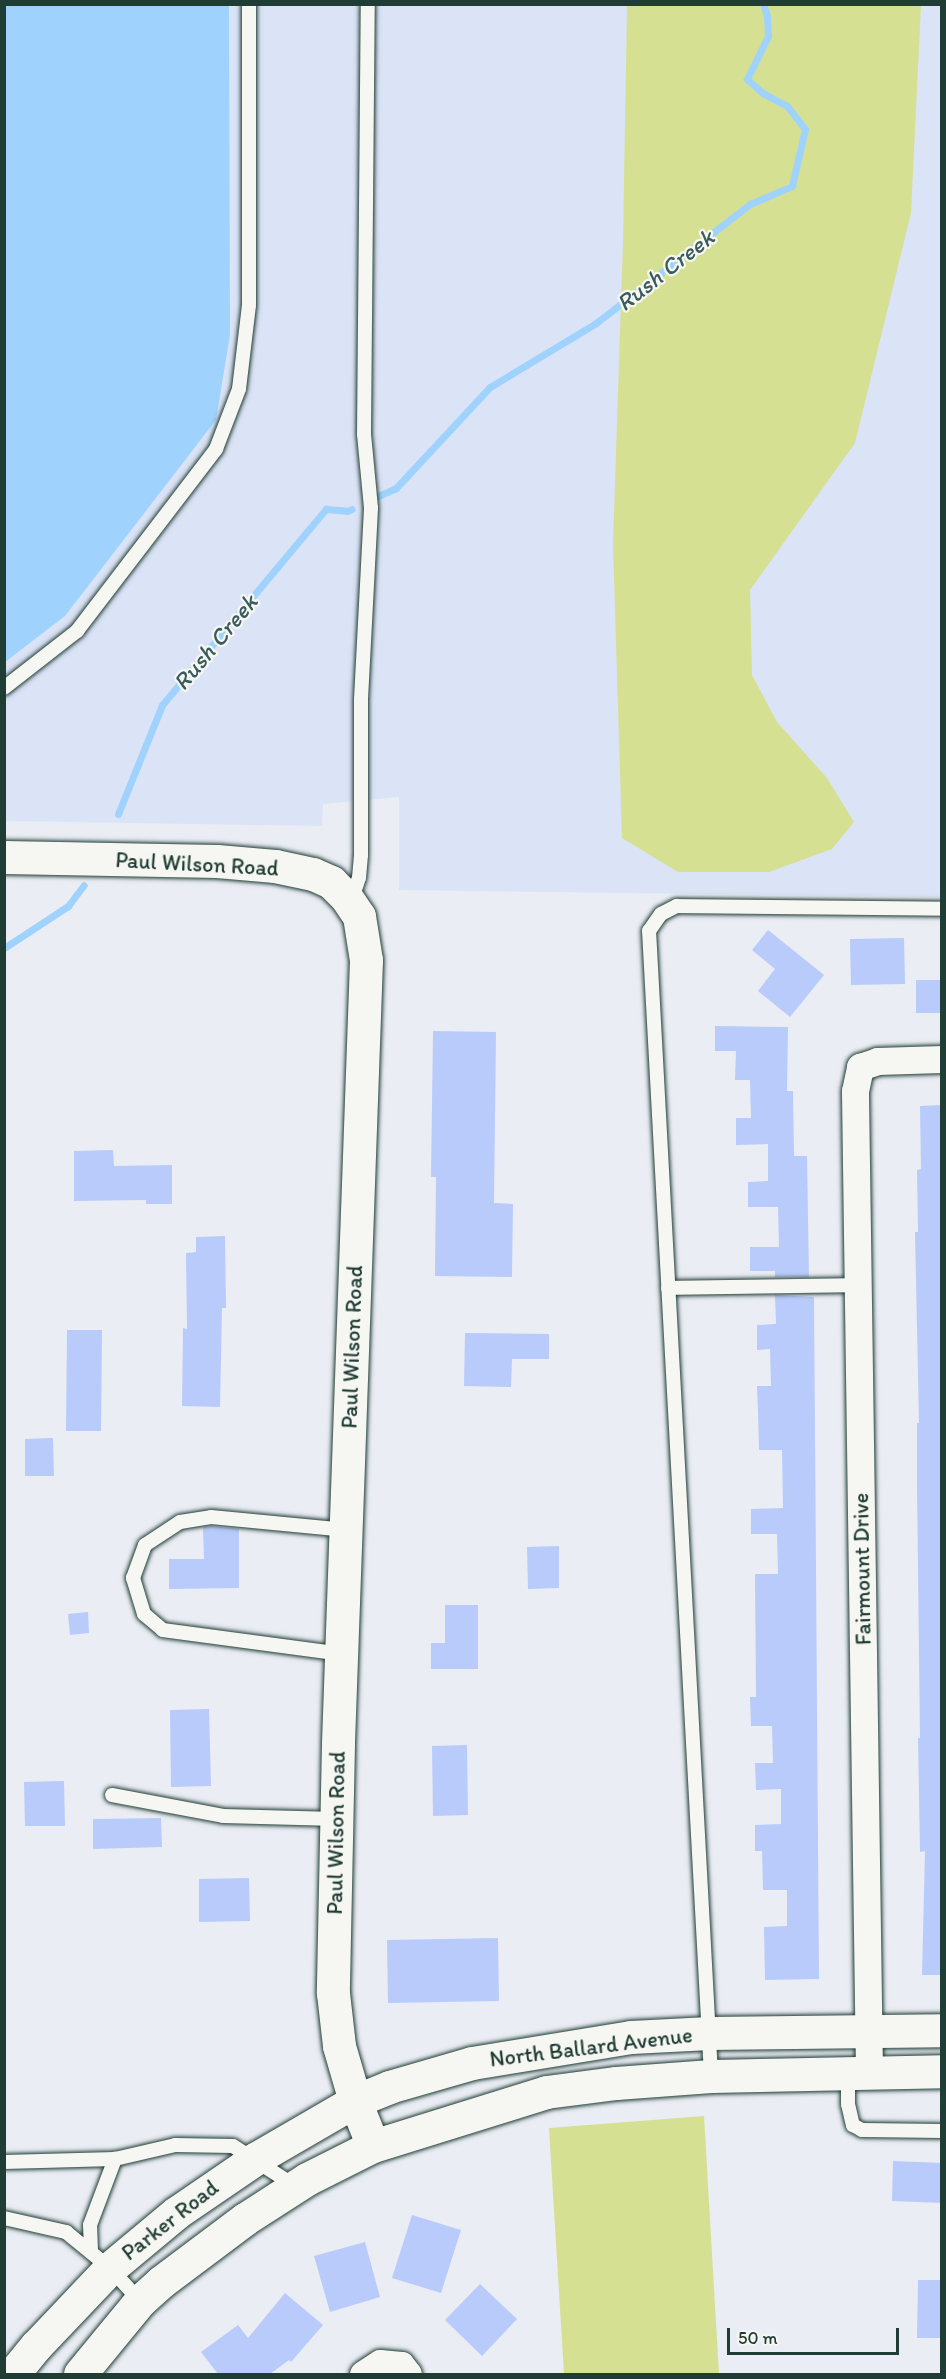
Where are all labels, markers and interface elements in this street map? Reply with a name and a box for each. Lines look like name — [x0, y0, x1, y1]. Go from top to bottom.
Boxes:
water label: Rush Creek — [610, 223, 720, 317]
water label: Rush Creek — [167, 588, 263, 696]
street label: Paul Wilson Road — [115, 847, 279, 881]
street label: Paul Wilson Road — [336, 1265, 368, 1429]
street label: Fairmount Drive — [847, 1492, 877, 1646]
street label: Paul Wilson Road — [321, 1751, 351, 1915]
street label: North Ballard Avenue — [488, 2022, 694, 2072]
street label: Parker Road — [117, 2174, 223, 2266]
scale bar — [730, 2316, 902, 2354]
text: 50 m — [738, 2327, 778, 2349]

